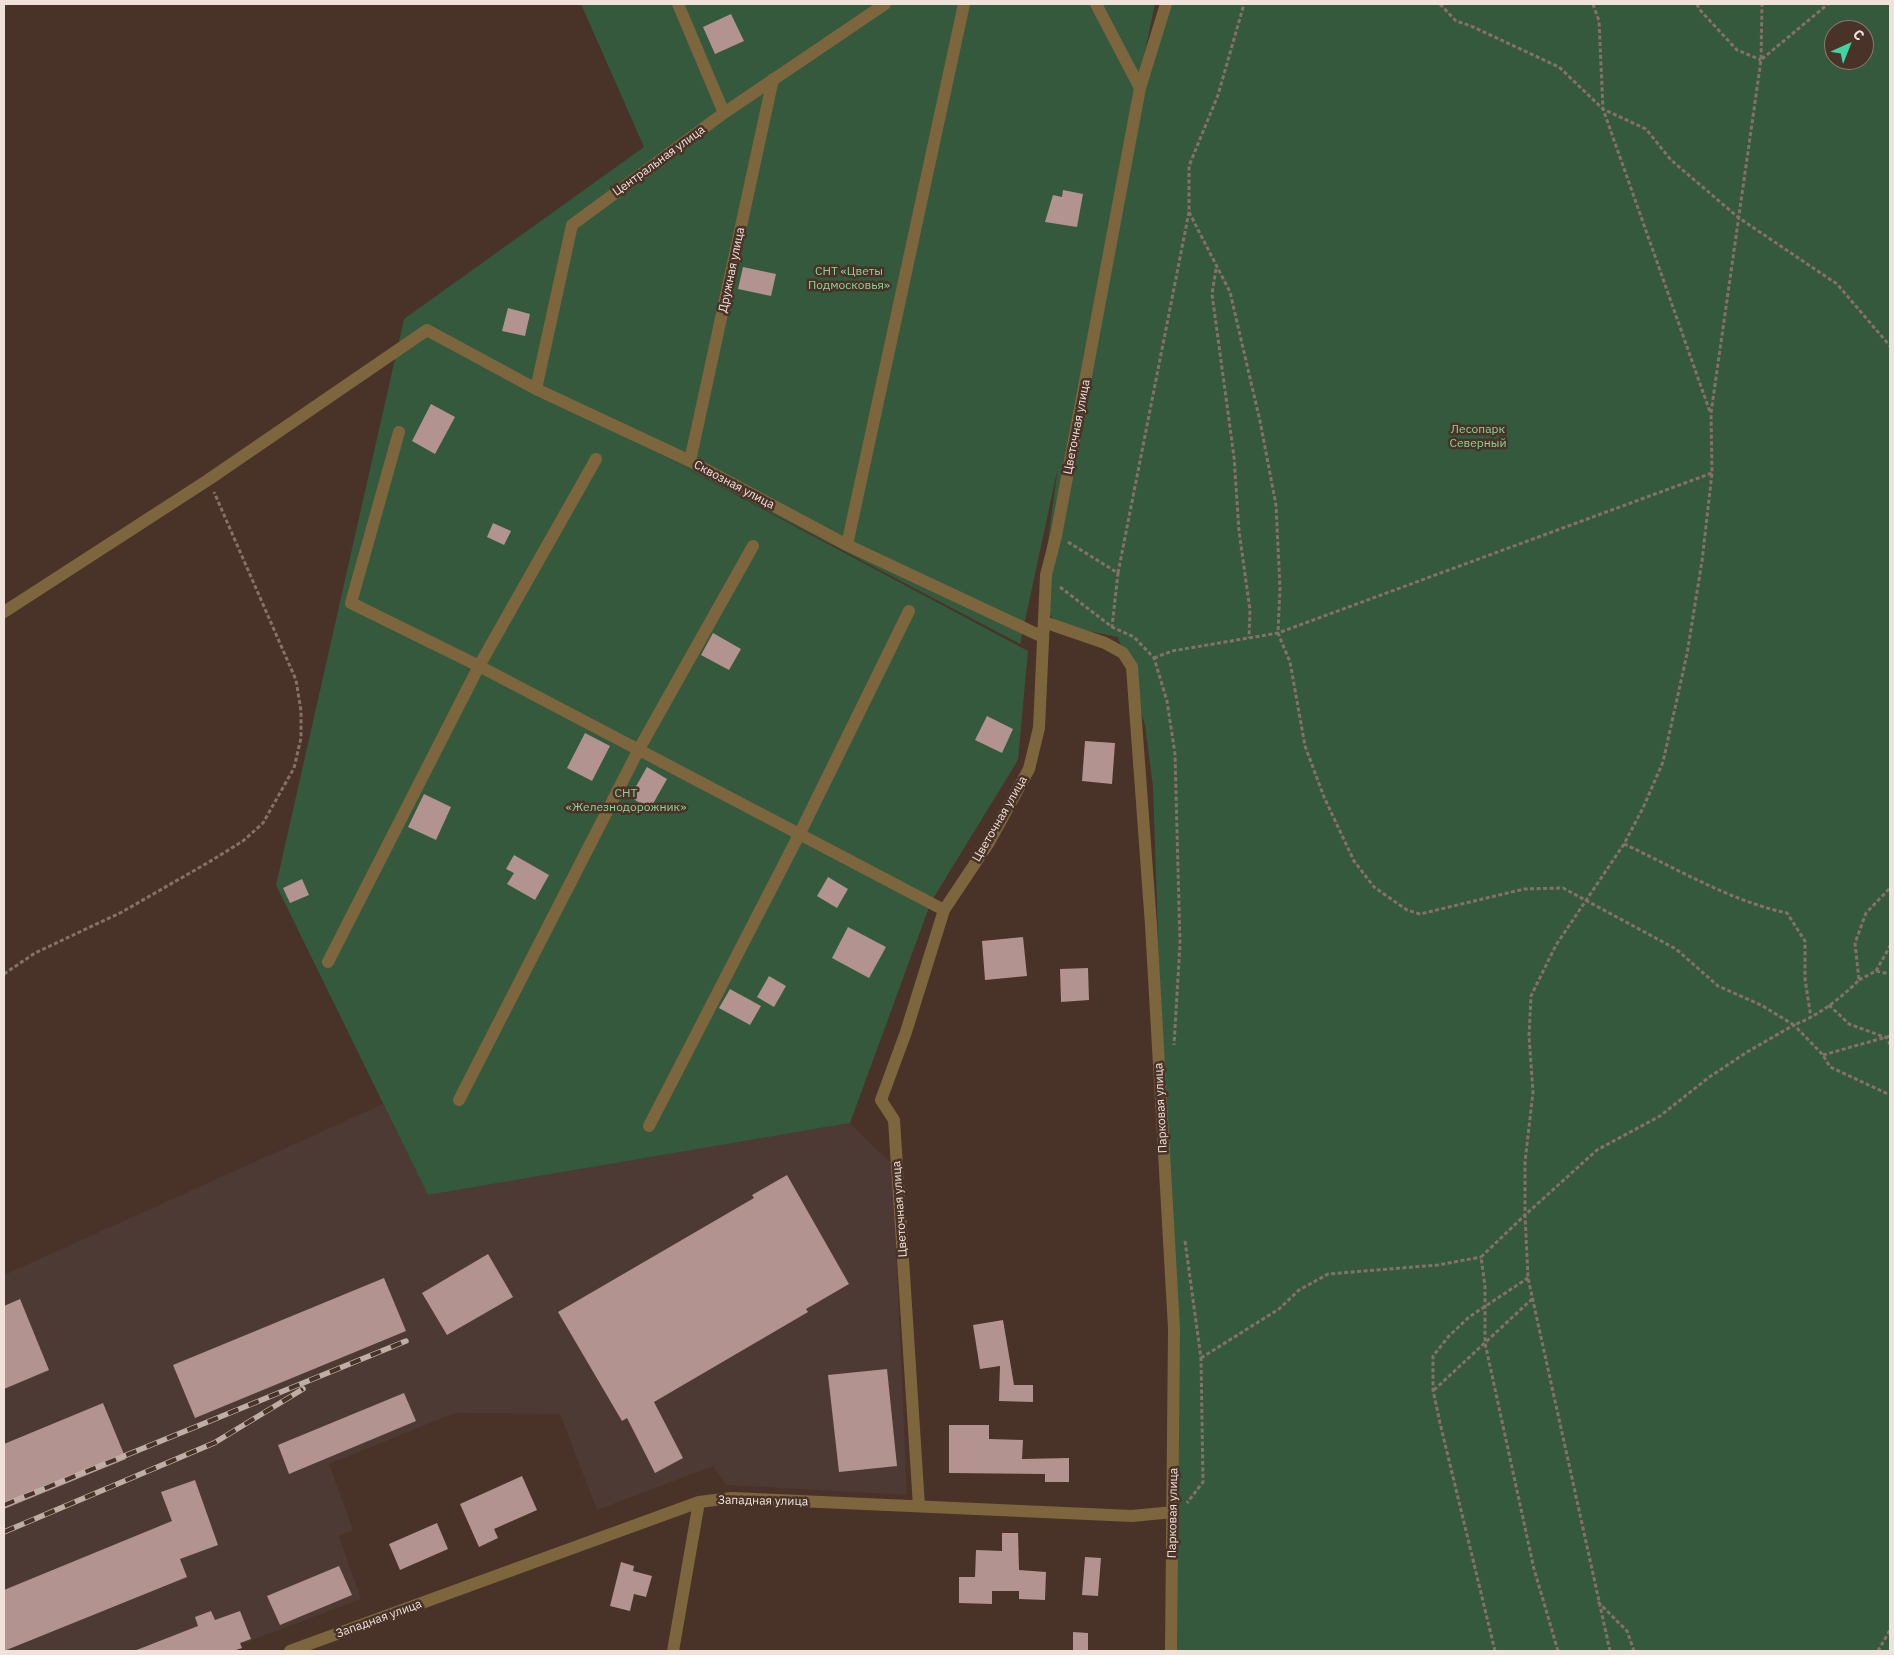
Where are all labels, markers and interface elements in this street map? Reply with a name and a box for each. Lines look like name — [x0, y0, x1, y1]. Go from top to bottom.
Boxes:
north arrow — [1824, 20, 1874, 70]
text: С — [1849, 25, 1868, 45]
street label: Центральная улица — [610, 123, 708, 199]
street label: Дружная улица — [716, 226, 748, 314]
park label: СНТ «Цветы Подмосковья» — [808, 265, 890, 293]
street label: Цветочная улица — [1061, 378, 1093, 476]
park label: Лесопарк Северный — [1449, 423, 1507, 451]
street label: Сквозная улица — [691, 458, 777, 512]
street label: Цветочная улица — [970, 774, 1030, 864]
park label: СНТ «Железнодорожник» — [566, 787, 686, 815]
street label: Парковая улица — [1151, 1063, 1171, 1153]
street label: Цветочная улица — [889, 1160, 911, 1258]
street label: Парковая улица — [1165, 1468, 1181, 1558]
street label: Западная улица — [718, 1493, 808, 1509]
street label: Западная улица — [334, 1597, 424, 1641]

